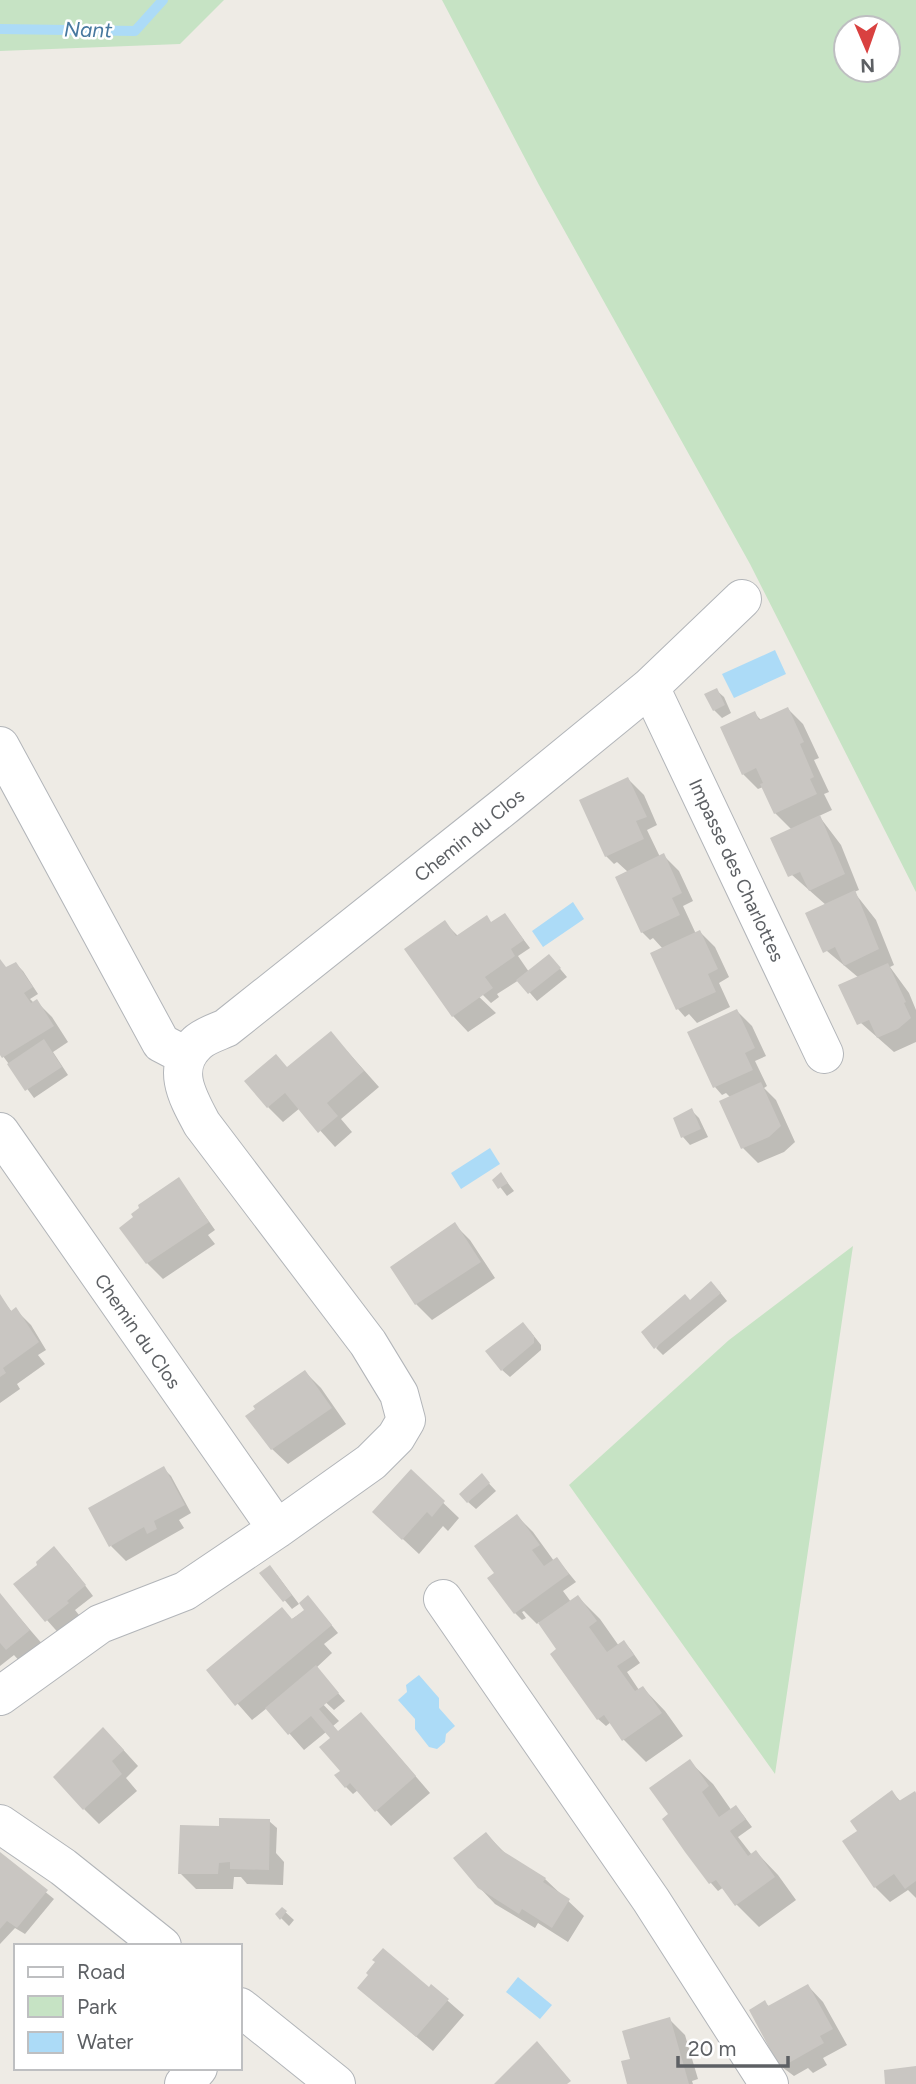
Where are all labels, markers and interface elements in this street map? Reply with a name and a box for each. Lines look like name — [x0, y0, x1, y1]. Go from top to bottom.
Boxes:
north arrow — [832, 14, 902, 84]
water label: Nant — [64, 17, 113, 42]
text: N — [860, 54, 875, 77]
street label: Impasse des Charlottes — [684, 775, 789, 965]
street label: Chemin du Clos — [410, 784, 529, 887]
street label: Chemin du Clos — [90, 1270, 186, 1393]
legend — [14, 1944, 242, 2070]
text: Road — [77, 1959, 125, 1984]
text: Park — [77, 1994, 118, 2019]
scale bar — [678, 2024, 788, 2068]
text: Water — [77, 2029, 133, 2054]
text: 20 m — [688, 2036, 736, 2061]

